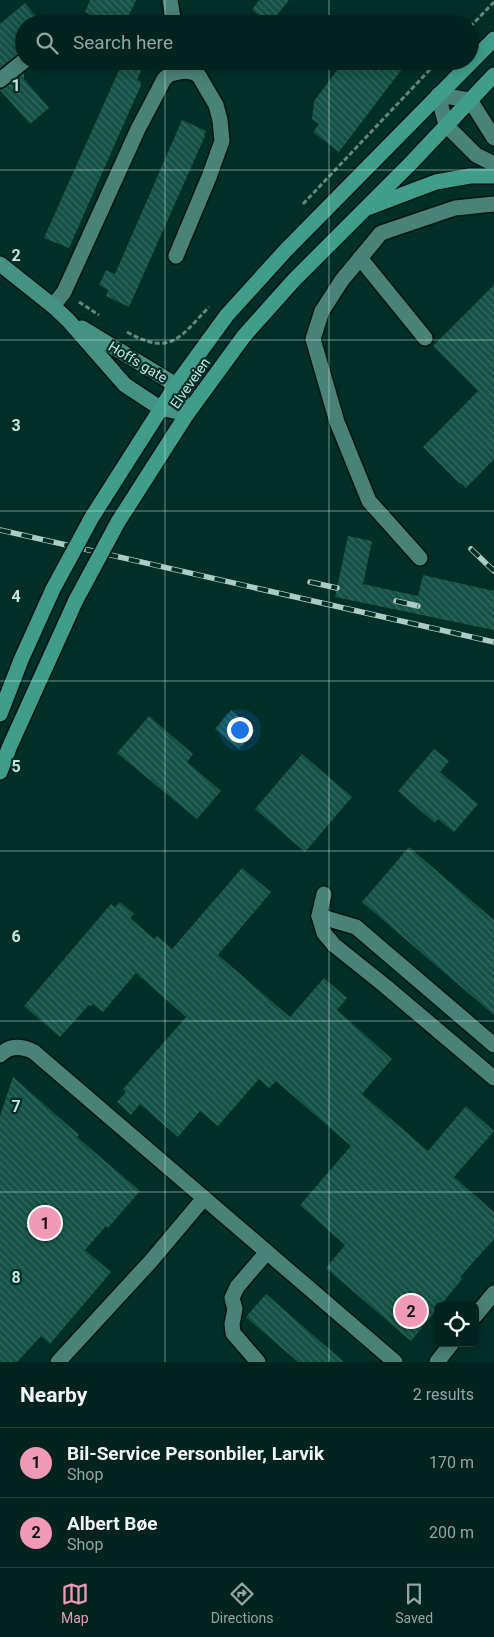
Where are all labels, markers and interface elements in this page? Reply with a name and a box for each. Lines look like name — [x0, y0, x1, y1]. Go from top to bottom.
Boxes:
search box — [15, 15, 479, 70]
icon: search — [33, 29, 61, 57]
text: Search here — [73, 31, 173, 54]
text: 1 — [11, 76, 21, 95]
text: 2 — [11, 246, 21, 265]
street label: Hoffs gate — [106, 338, 170, 386]
street label: Elveveien — [167, 355, 213, 411]
text: 3 — [11, 416, 21, 435]
text: 4 — [11, 587, 21, 606]
your location — [227, 717, 253, 743]
text: 5 — [11, 757, 21, 776]
text: 6 — [11, 927, 21, 946]
text: 7 — [11, 1097, 21, 1116]
pin: 1 — [29, 1204, 61, 1242]
text: 8 — [11, 1268, 21, 1287]
pin: 2 — [395, 1292, 427, 1330]
map controls — [434, 1302, 479, 1347]
button: locate — [434, 1302, 479, 1347]
text: Nearby — [20, 1383, 87, 1407]
text: 2 results — [413, 1385, 474, 1404]
text: Bil-Service Personbiler, Larvik — [67, 1442, 324, 1465]
text: 1 — [31, 1453, 41, 1472]
text: 170 m — [429, 1453, 474, 1472]
text: Shop — [67, 1465, 103, 1484]
text: Albert Bøe — [67, 1512, 157, 1535]
text: 2 — [31, 1523, 41, 1542]
text: 200 m — [429, 1523, 474, 1542]
text: Shop — [67, 1535, 103, 1554]
tab: Map — [61, 1580, 89, 1626]
tab: Directions — [211, 1580, 274, 1626]
tab: Saved — [395, 1580, 433, 1626]

